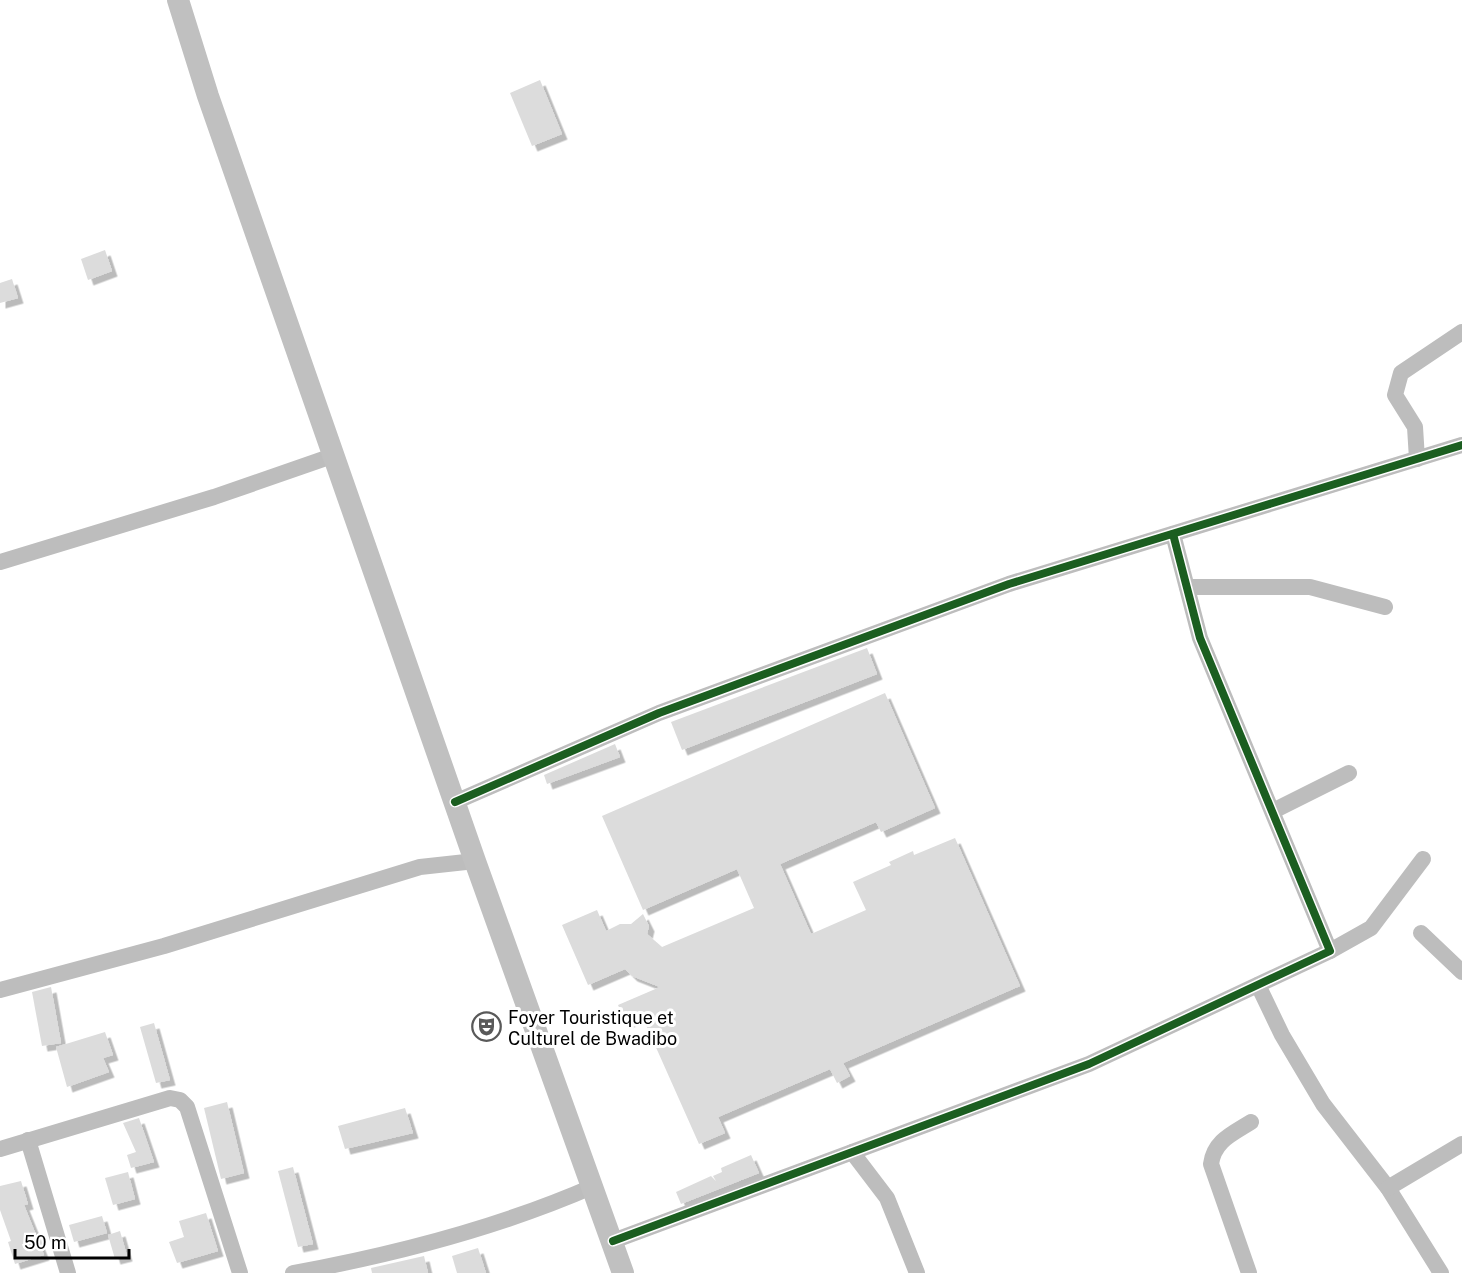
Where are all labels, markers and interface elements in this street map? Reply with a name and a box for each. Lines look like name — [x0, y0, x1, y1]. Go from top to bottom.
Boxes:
place label: Foyer Touristique et Culturel de Bwadibo — [508, 1007, 677, 1049]
theatre icon: Foyer Touristique et Culturel de Bwadibo — [471, 1011, 503, 1043]
scale bar — [15, 1222, 129, 1260]
text: 50 m — [24, 1232, 67, 1253]

